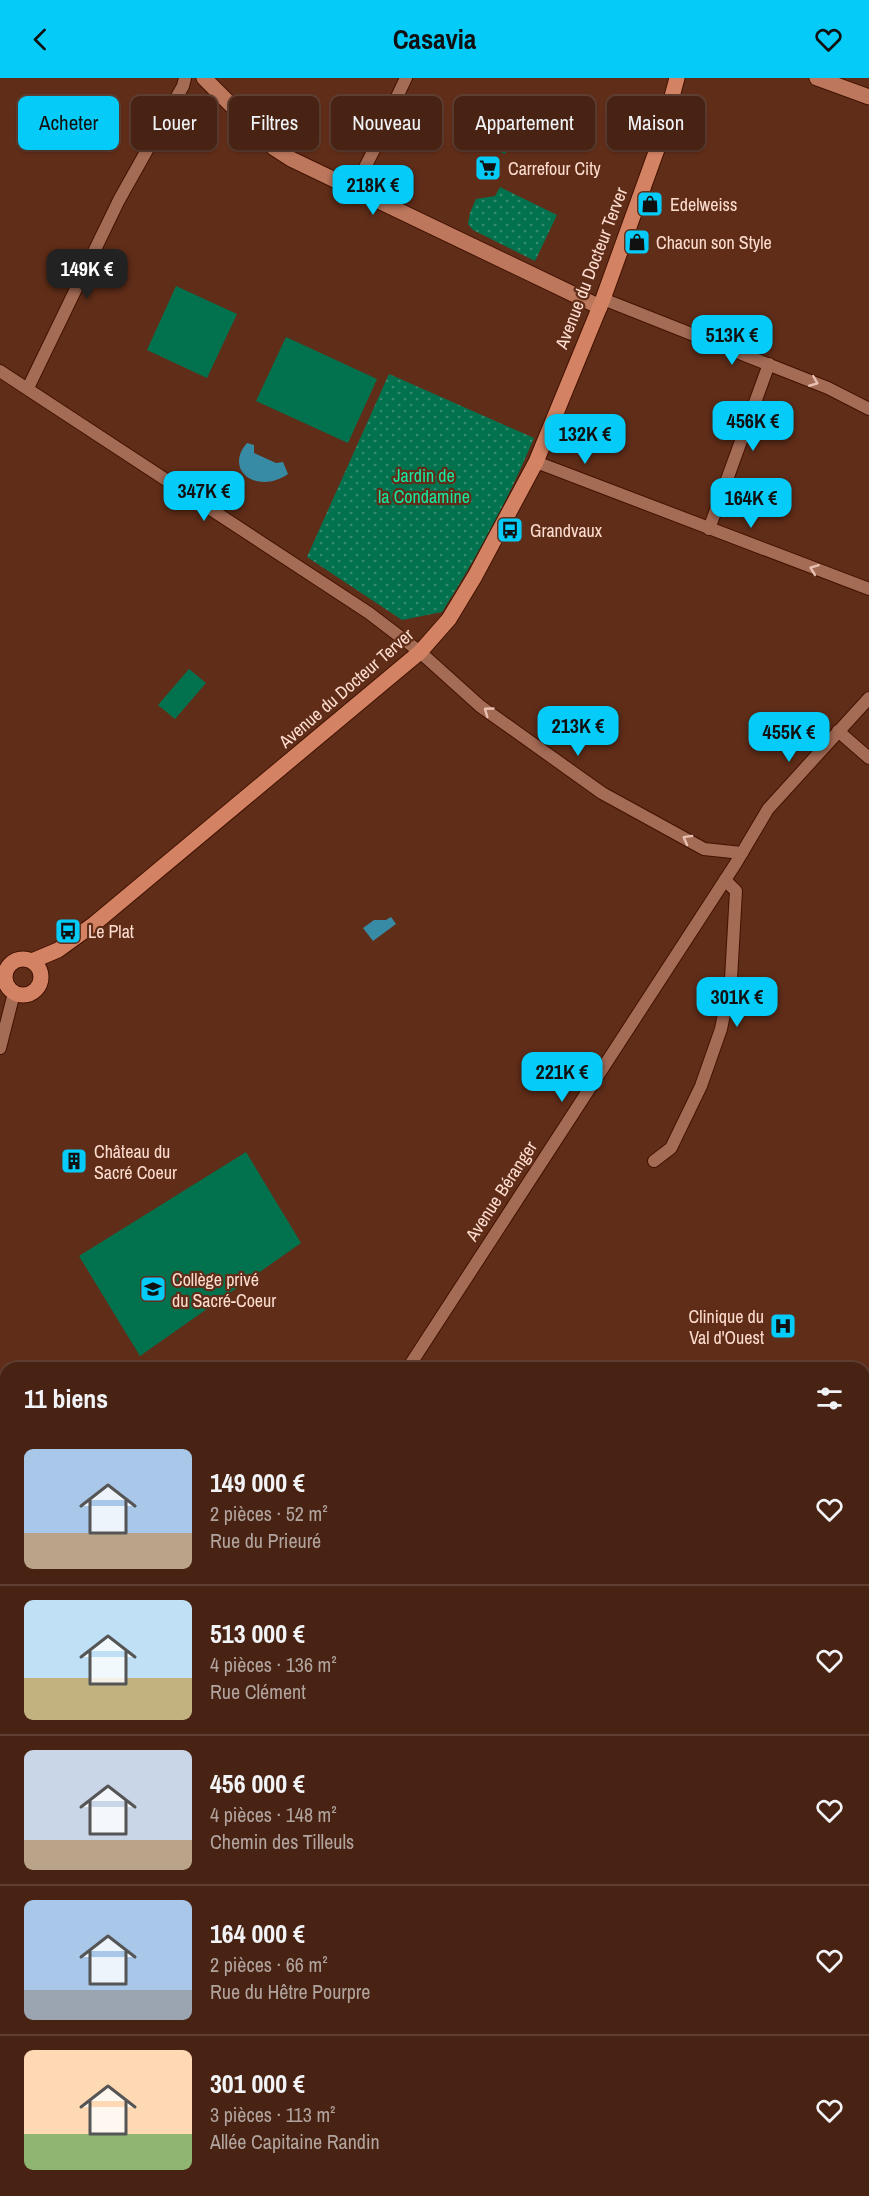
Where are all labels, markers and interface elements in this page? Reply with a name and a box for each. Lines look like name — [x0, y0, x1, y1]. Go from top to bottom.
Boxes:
text: Casavia — [393, 21, 476, 57]
icon: back — [24, 23, 57, 56]
icon: heart — [812, 23, 845, 56]
chip: Acheter — [18, 96, 119, 150]
chip: Louer — [131, 96, 217, 150]
chip: Filtres — [229, 96, 319, 150]
chip: Nouveau — [331, 96, 442, 150]
chip: Appartement — [454, 96, 595, 150]
chip: Maison — [607, 96, 705, 150]
supermarket icon: Carrefour City — [473, 153, 503, 183]
place label: Carrefour City — [508, 156, 601, 181]
pin: 218K € — [324, 165, 422, 216]
text: 218K € — [347, 171, 399, 198]
street label: Avenue du Docteur Terver — [548, 184, 633, 353]
shop icon: Edelweiss — [635, 189, 665, 219]
place label: Edelweiss — [670, 192, 737, 217]
shop icon: Chacun son Style — [622, 227, 652, 257]
place label: Chacun son Style — [656, 230, 772, 255]
pin: 149K € — [38, 249, 136, 300]
text: 149K € — [61, 255, 113, 282]
pin: 513K € — [683, 315, 781, 366]
text: 513K € — [706, 321, 758, 348]
one-way arrow — [808, 375, 819, 387]
pin: 456K € — [704, 401, 802, 452]
text: 456K € — [727, 407, 779, 434]
pin: 132K € — [536, 414, 634, 465]
text: 132K € — [559, 420, 611, 447]
park label: Jardin de la Condamine — [378, 463, 470, 509]
pin: 347K € — [155, 471, 253, 522]
text: 347K € — [178, 477, 230, 504]
pin: 164K € — [702, 478, 800, 529]
text: 164K € — [725, 484, 777, 511]
bus stop icon: Grandvaux — [495, 515, 525, 545]
place label: Grandvaux — [530, 518, 603, 543]
one-way arrow — [809, 563, 820, 576]
street label: Avenue du Docteur Terver — [273, 622, 419, 754]
pin: 213K € — [529, 706, 627, 757]
one-way arrow — [483, 708, 494, 719]
text: 213K € — [552, 712, 604, 739]
pin: 455K € — [740, 712, 838, 763]
text: 455K € — [763, 718, 815, 745]
one-way arrow — [682, 835, 693, 846]
bus stop icon: Le Plat — [53, 916, 83, 946]
place label: Le Plat — [88, 919, 134, 944]
pin: 301K € — [688, 977, 786, 1028]
text: 301K € — [711, 983, 763, 1010]
pin: 221K € — [513, 1052, 611, 1103]
text: 221K € — [536, 1058, 588, 1085]
street label: Avenue Béranger — [459, 1136, 543, 1247]
place label: Château du Sacré Coeur — [94, 1139, 177, 1185]
building icon: Château du Sacré Coeur — [59, 1146, 89, 1176]
place label: Collège privé du Sacré-Coeur — [172, 1267, 276, 1313]
school or university icon: Collège privé du Sacré-Coeur — [138, 1274, 168, 1304]
place label: Clinique du Val d'Ouest — [689, 1304, 764, 1350]
hospital icon: Clinique du Val d'Ouest — [768, 1311, 798, 1341]
text: 11 biens — [24, 1381, 108, 1416]
icon: filters — [813, 1382, 846, 1415]
text: 149 000 € — [210, 1465, 305, 1500]
icon: home — [72, 1473, 144, 1545]
icon: heart — [813, 1493, 846, 1526]
text: 2 pièces · 52 m² — [210, 1500, 328, 1527]
text: Rue du Prieuré — [210, 1527, 321, 1554]
text: 513 000 € — [210, 1616, 305, 1651]
icon: home — [72, 1624, 144, 1696]
icon: heart — [813, 1644, 846, 1677]
text: 4 pièces · 136 m² — [210, 1651, 337, 1678]
text: Rue Clément — [210, 1678, 306, 1705]
text: 456 000 € — [210, 1766, 305, 1801]
icon: home — [72, 1774, 144, 1846]
icon: heart — [813, 1794, 846, 1827]
text: 4 pièces · 148 m² — [210, 1801, 337, 1828]
text: Chemin des Tilleuls — [210, 1828, 354, 1855]
text: 164 000 € — [210, 1916, 305, 1951]
icon: home — [72, 1924, 144, 1996]
icon: heart — [813, 1944, 846, 1977]
text: 2 pièces · 66 m² — [210, 1951, 328, 1978]
text: Rue du Hêtre Pourpre — [210, 1978, 370, 2005]
text: 301 000 € — [210, 2066, 305, 2101]
icon: home — [72, 2074, 144, 2146]
icon: heart — [813, 2094, 846, 2127]
text: 3 pièces · 113 m² — [210, 2101, 336, 2128]
text: Allée Capitaine Randin — [210, 2128, 380, 2155]

